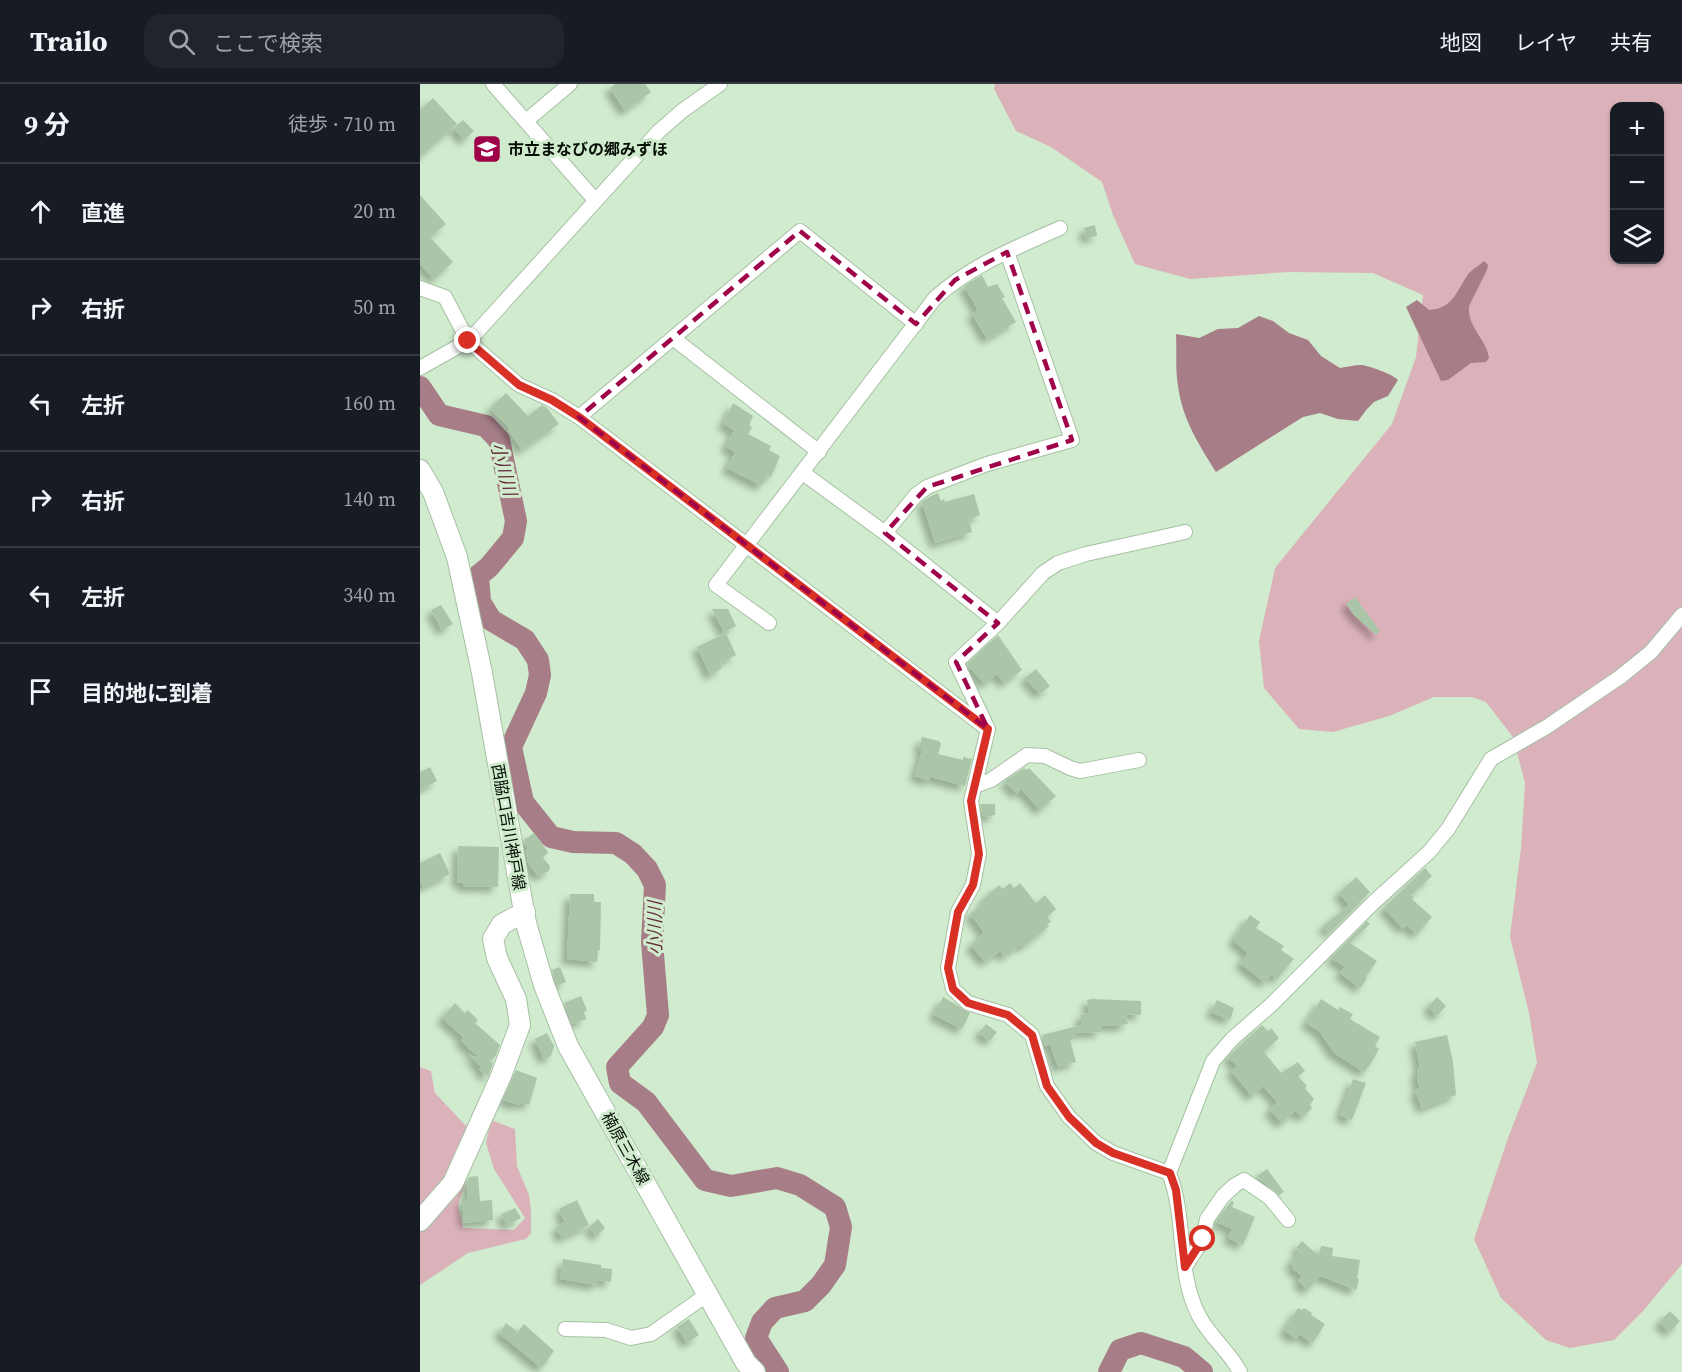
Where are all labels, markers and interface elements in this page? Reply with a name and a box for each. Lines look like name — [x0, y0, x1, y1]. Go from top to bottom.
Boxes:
search box — [144, 14, 564, 68]
text: Trailo — [30, 22, 108, 60]
icon: search — [165, 25, 198, 58]
text: ここで検索 — [213, 28, 323, 58]
text: 地図 — [1440, 28, 1482, 57]
text: レイヤ — [1515, 28, 1577, 57]
text: 共有 — [1610, 28, 1652, 57]
map controls — [1610, 102, 1664, 264]
button: + — [1610, 102, 1664, 156]
text: 9 分 — [24, 107, 70, 143]
text: 徒歩 · 710 m — [288, 110, 396, 138]
school or university icon: 市立まなびの郷みずほ — [471, 133, 503, 165]
place label: 市立まなびの郷みずほ — [508, 138, 668, 160]
button: − — [1610, 156, 1664, 210]
icon: ahead — [24, 195, 57, 228]
text: 20 m — [353, 197, 396, 225]
text: 直進 — [81, 198, 125, 228]
button: layers — [1610, 210, 1664, 264]
icon: right — [24, 291, 57, 324]
text: 50 m — [353, 293, 396, 321]
text: 右折 — [81, 294, 125, 324]
route end — [454, 327, 480, 353]
icon: left — [24, 387, 57, 420]
text: 160 m — [343, 389, 396, 417]
text: 左折 — [81, 390, 125, 420]
water label: 小川川 — [485, 440, 524, 500]
icon: right — [24, 483, 57, 516]
text: 140 m — [343, 485, 396, 513]
text: 右折 — [81, 486, 125, 516]
icon: left — [24, 579, 57, 612]
text: 340 m — [343, 581, 396, 609]
text: 左折 — [81, 582, 125, 612]
icon: arrive — [24, 675, 57, 708]
text: 目的地に到着 — [81, 678, 213, 708]
street label: 西脇口吉川神戸線 — [487, 762, 531, 892]
water label: 小川川 — [642, 899, 667, 955]
street label: 楠原三木線 — [597, 1108, 655, 1188]
route start — [1189, 1225, 1215, 1251]

